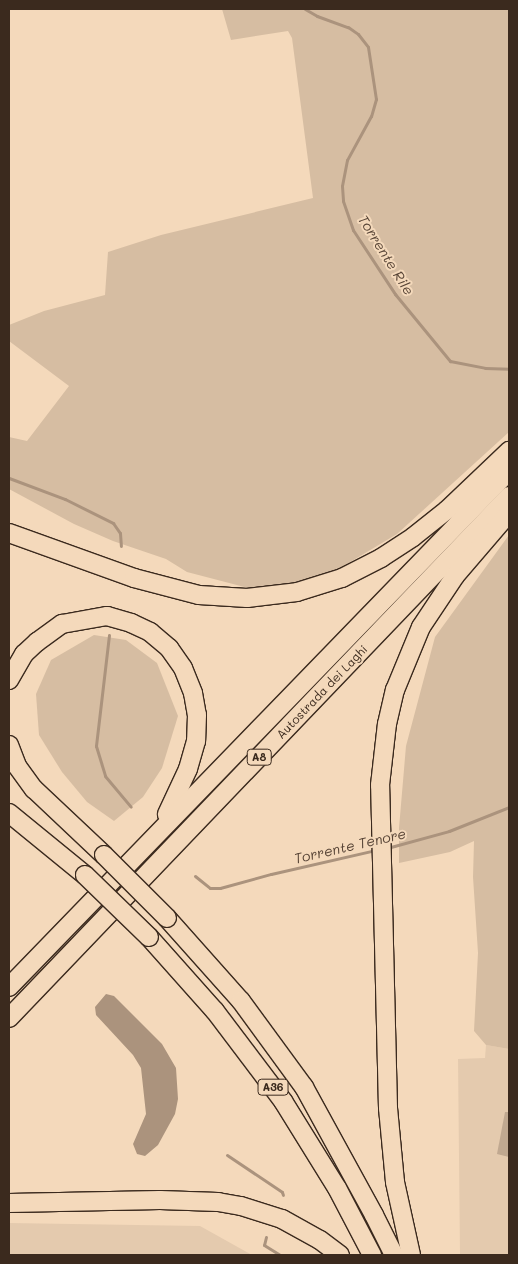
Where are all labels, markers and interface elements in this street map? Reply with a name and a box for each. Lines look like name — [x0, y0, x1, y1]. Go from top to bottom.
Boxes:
water label: Torrente Rile — [355, 212, 417, 298]
street label: Autostrada dei Laghi — [274, 642, 370, 742]
road number: A8 — [246, 749, 272, 766]
water label: Torrente Tenore — [293, 825, 407, 867]
road number: A36 — [257, 1078, 289, 1096]

